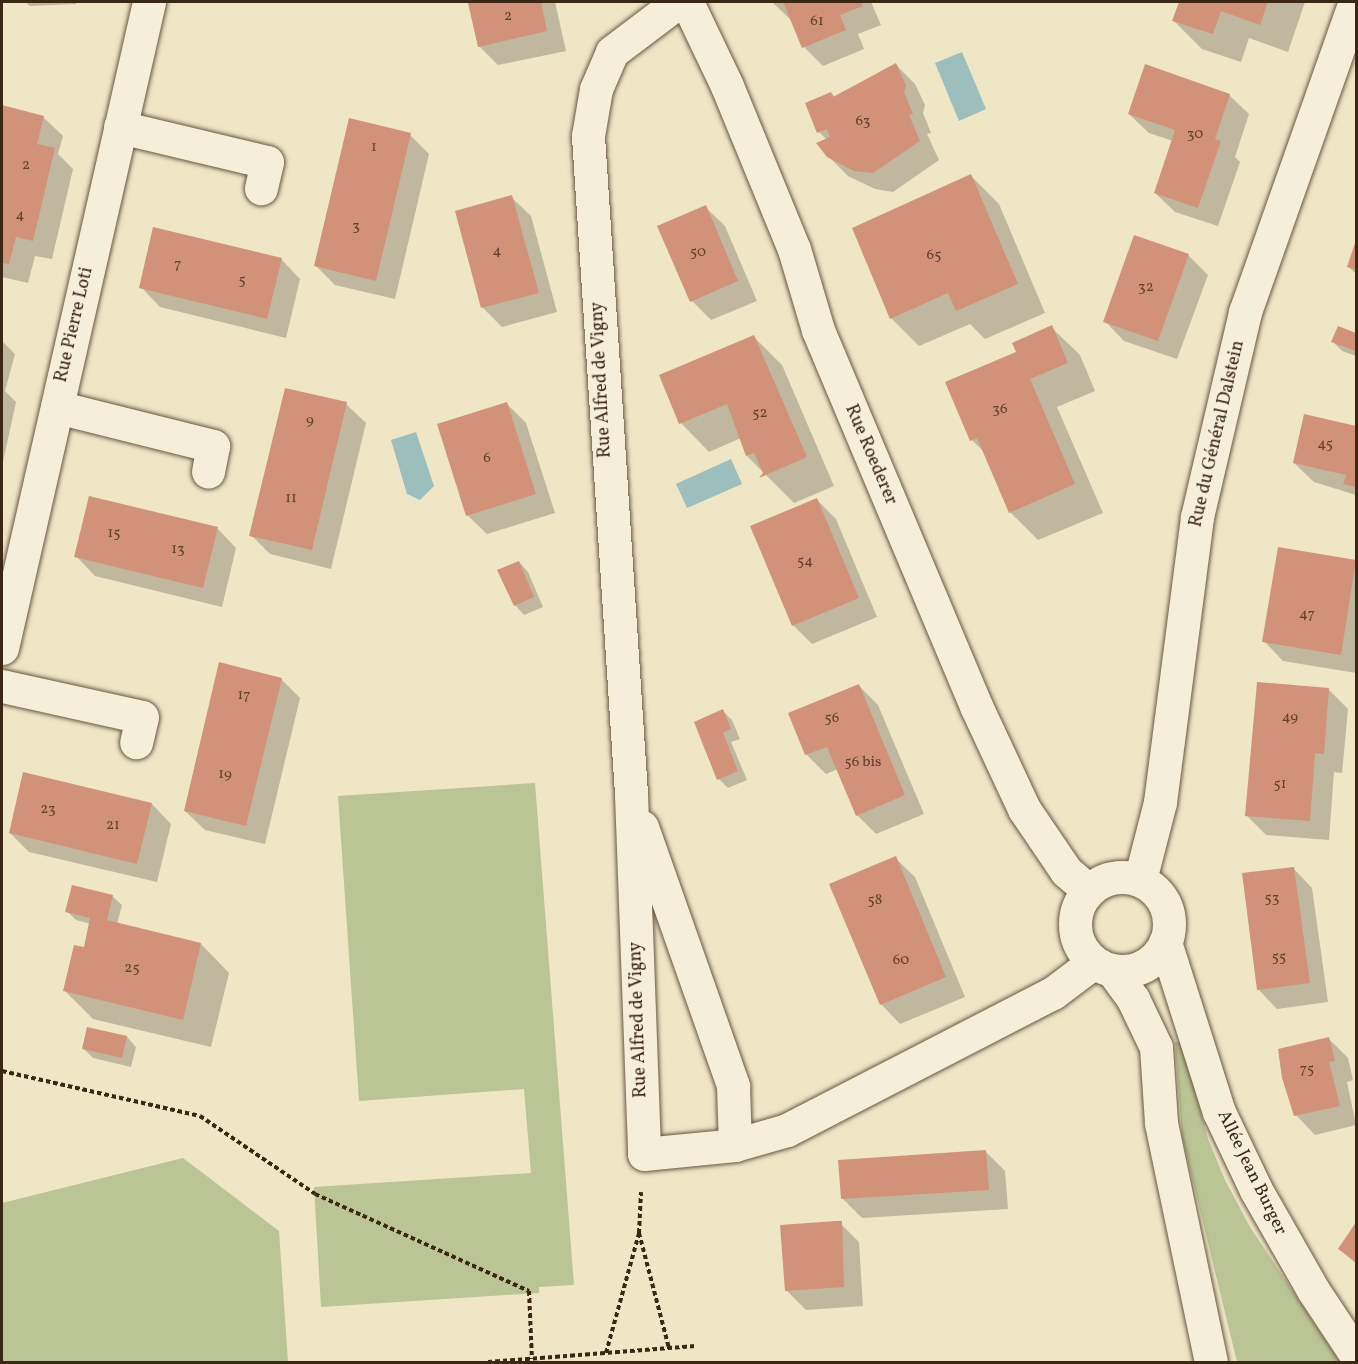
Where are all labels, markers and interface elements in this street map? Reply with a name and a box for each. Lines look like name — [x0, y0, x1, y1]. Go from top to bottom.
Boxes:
house number: 2 — [504, 8, 512, 26]
house number: 61 — [810, 13, 824, 31]
house number: 63 — [855, 113, 871, 131]
house number: 30 — [1187, 126, 1203, 144]
house number: 1 — [371, 139, 377, 157]
house number: 2 — [22, 157, 30, 175]
house number: 4 — [16, 207, 24, 225]
house number: 3 — [352, 218, 360, 236]
house number: 4 — [493, 243, 501, 261]
house number: 50 — [690, 244, 706, 262]
house number: 65 — [927, 247, 941, 265]
house number: 7 — [174, 256, 182, 274]
street label: Rue Pierre Loti — [51, 265, 99, 385]
house number: 5 — [238, 272, 246, 290]
house number: 32 — [1138, 279, 1154, 297]
street label: Rue Alfred de Vigny — [587, 301, 617, 459]
street label: Rue du Général Dalstein — [1186, 339, 1250, 529]
house number: 36 — [992, 401, 1008, 419]
street label: Rue Roederer — [839, 402, 901, 508]
house number: 52 — [752, 405, 768, 423]
house number: 9 — [306, 412, 314, 430]
house number: 45 — [1317, 436, 1333, 454]
house number: 6 — [483, 450, 491, 468]
house number: 11 — [285, 490, 297, 508]
house number: 15 — [107, 525, 121, 543]
house number: 13 — [171, 541, 185, 559]
house number: 54 — [797, 553, 813, 571]
house number: 47 — [1299, 606, 1315, 624]
house number: 17 — [237, 687, 251, 705]
house number: 49 — [1282, 709, 1298, 727]
house number: 56 — [825, 710, 839, 728]
house number: 56 bis — [845, 754, 881, 772]
house number: 19 — [218, 766, 232, 784]
house number: 51 — [1273, 776, 1287, 794]
house number: 23 — [40, 801, 56, 819]
house number: 21 — [106, 817, 120, 835]
house number: 53 — [1265, 890, 1279, 908]
house number: 58 — [868, 892, 882, 910]
street label: Rue Alfred de Vigny — [625, 941, 653, 1099]
house number: 55 — [1272, 949, 1286, 967]
house number: 60 — [893, 952, 909, 970]
house number: 25 — [124, 960, 140, 978]
house number: 75 — [1300, 1061, 1314, 1079]
street label: Allée Jean Burger — [1211, 1107, 1291, 1239]

